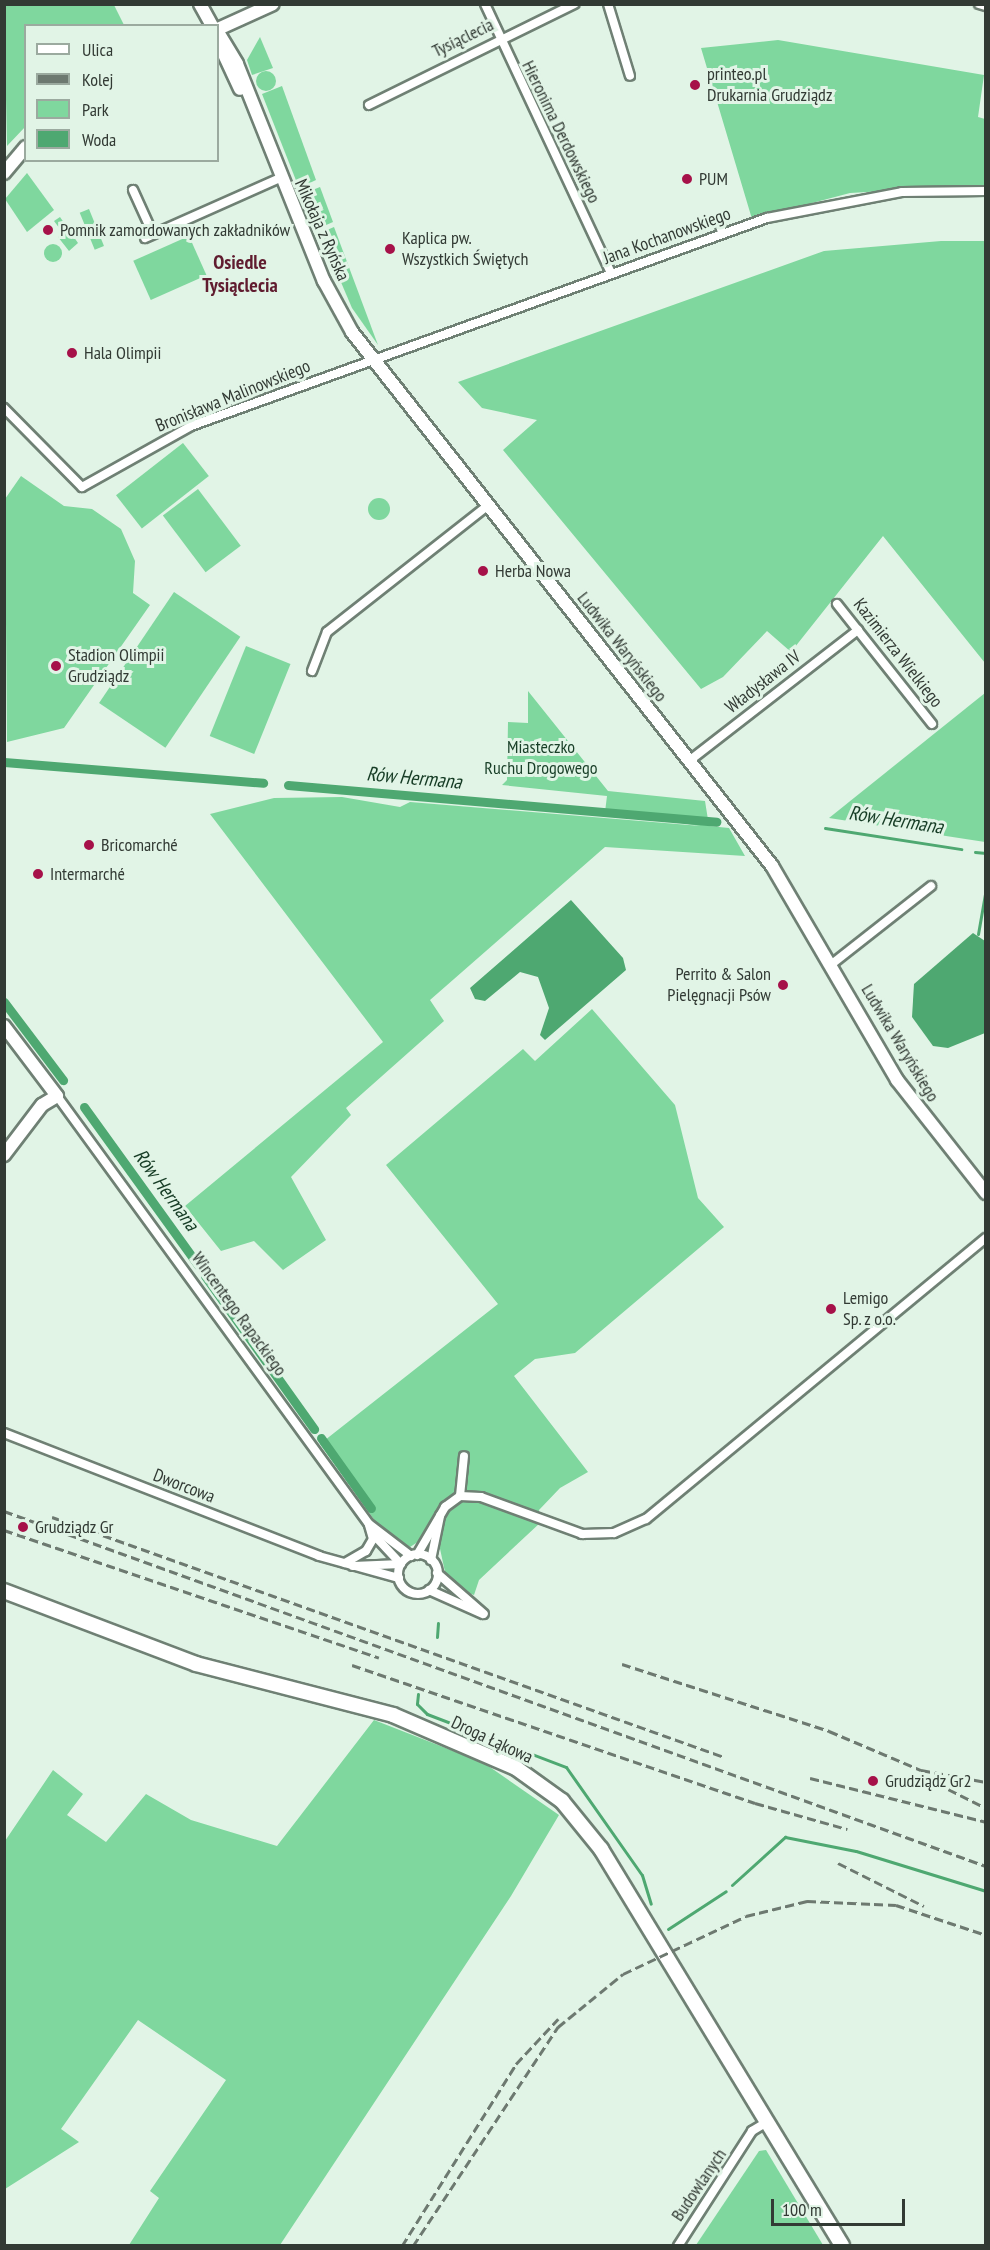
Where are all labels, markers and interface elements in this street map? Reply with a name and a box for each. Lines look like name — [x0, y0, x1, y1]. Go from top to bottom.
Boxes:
street label: Tysiąclecia — [429, 14, 497, 62]
legend — [24, 24, 219, 162]
text: Ulica — [82, 38, 113, 61]
street label: Hieronima Derdowskiego — [517, 57, 605, 207]
place label: printeo.pl Drukarnia Grudziądz — [707, 64, 832, 106]
text: Kolej — [82, 68, 113, 91]
marker: printeo.pl Drukarnia Grudziądz — [688, 78, 702, 92]
text: Park — [82, 98, 109, 121]
text: Woda — [82, 128, 116, 151]
place label: PUM — [699, 168, 728, 190]
marker: PUM — [680, 172, 694, 186]
street label: Mikołaja z Ryńska — [290, 176, 354, 284]
street label: Jana Kochanowskiego — [600, 203, 734, 269]
place label: Pomnik zamordowanych zakładników — [60, 219, 291, 241]
marker: Pomnik zamordowanych zakładników — [41, 223, 55, 237]
place label: Kaplica pw. Wszystkich Świętych — [402, 228, 528, 270]
marker: Kaplica pw. Wszystkich Świętych — [383, 242, 397, 256]
district label: Osiedle Tysiąclecia — [202, 251, 278, 298]
place label: Hala Olimpii — [84, 342, 161, 364]
marker: Hala Olimpii — [65, 346, 79, 360]
street label: Bronisława Malinowskiego — [153, 355, 313, 437]
place label: Herba Nowa — [495, 560, 571, 582]
marker: Herba Nowa — [476, 564, 490, 578]
street label: Ludwika Waryńskiego — [572, 588, 672, 706]
street label: Kazimierza Wielkiego — [849, 594, 947, 712]
place label: Stadion Olimpii Grudziądz — [68, 645, 164, 688]
street label: Władysława IV — [721, 646, 805, 718]
marker: Stadion Olimpii Grudziądz — [49, 659, 63, 673]
park label: Miasteczko Ruchu Drogowego — [484, 737, 598, 780]
water label: Rów Hermana — [365, 762, 463, 794]
water label: Rów Hermana — [847, 801, 945, 839]
place label: Bricomarché — [101, 834, 178, 856]
marker: Bricomarché — [82, 838, 96, 852]
place label: Intermarché — [50, 863, 125, 885]
marker: Intermarché — [31, 867, 45, 881]
place label: Perrito & Salon Pielęgnacji Psów — [667, 964, 771, 1006]
marker: Perrito & Salon Pielęgnacji Psów — [776, 978, 790, 992]
street label: Ludwika Waryńskiego — [856, 980, 944, 1106]
water label: Rów Hermana — [128, 1144, 204, 1236]
street label: Wincentego Rapackiego — [187, 1248, 291, 1380]
place label: Lemigo Sp. z o.o. — [843, 1288, 898, 1330]
marker: Lemigo Sp. z o.o. — [824, 1302, 838, 1316]
street label: Dworcowa — [150, 1464, 218, 1508]
place label: Grudziądz Gr — [35, 1516, 114, 1538]
marker: Grudziądz Gr — [16, 1520, 30, 1534]
street label: Droga Łąkowa — [448, 1712, 536, 1768]
place label: Grudziądz Gr2 — [885, 1770, 972, 1792]
marker: Grudziądz Gr2 — [866, 1774, 880, 1788]
street label: Budowlanych — [667, 2145, 731, 2225]
scale bar — [774, 2187, 908, 2225]
text: 100 m — [782, 2198, 822, 2221]

